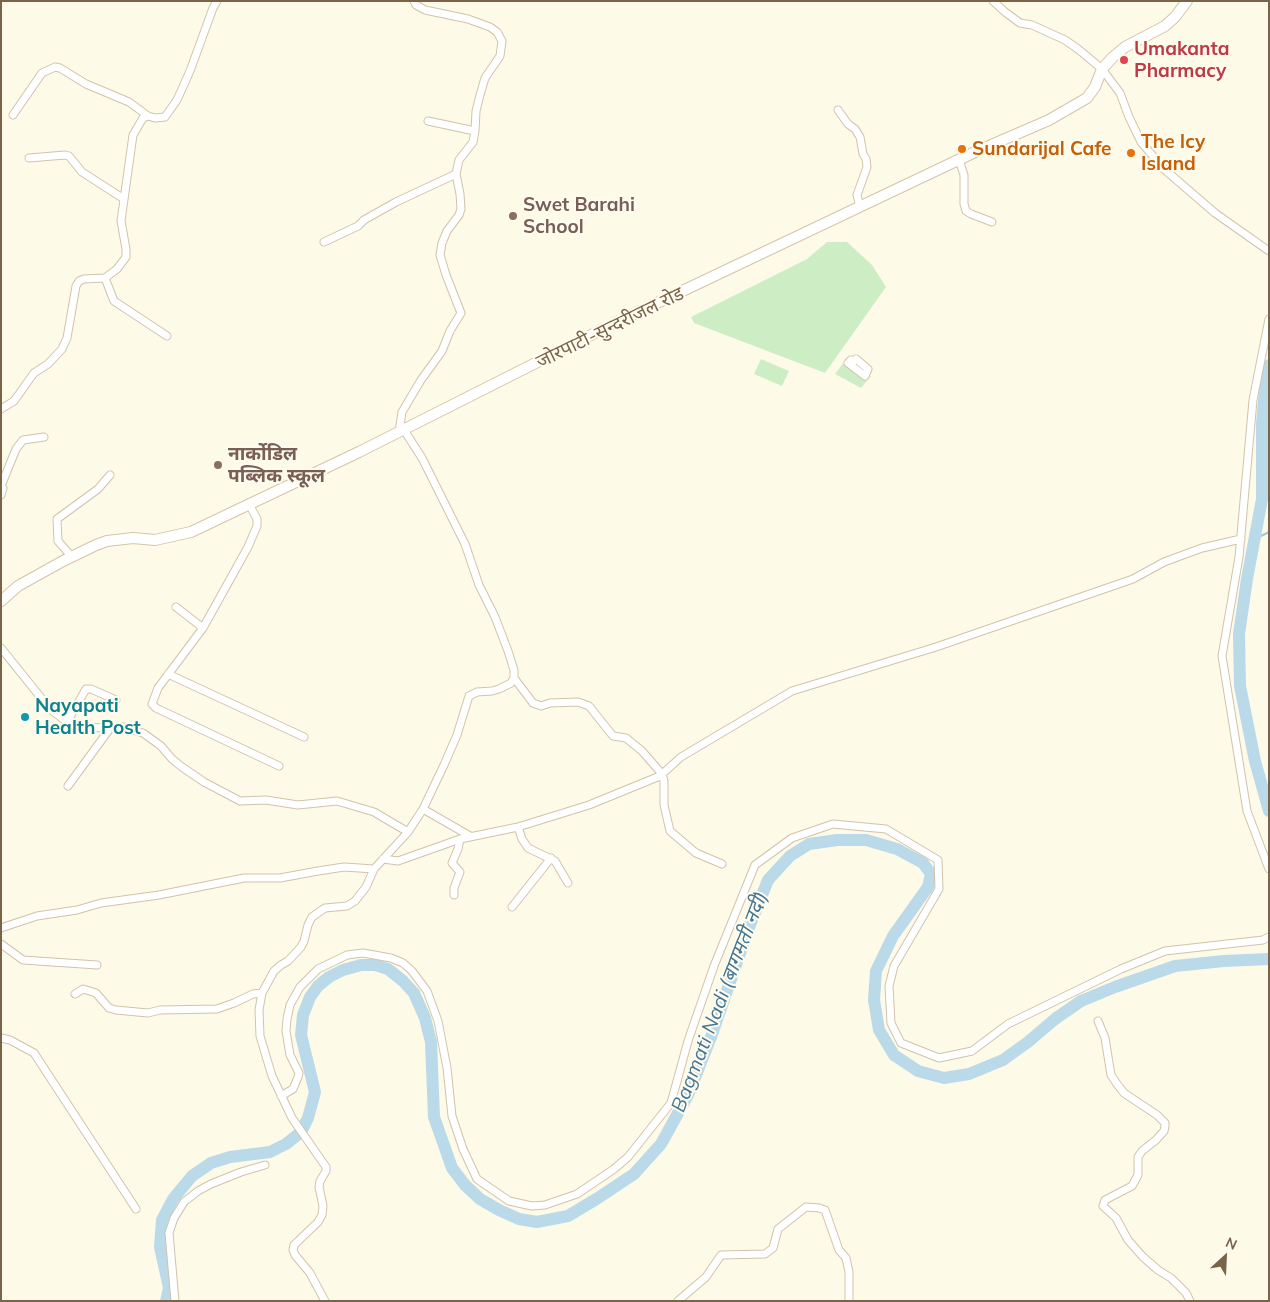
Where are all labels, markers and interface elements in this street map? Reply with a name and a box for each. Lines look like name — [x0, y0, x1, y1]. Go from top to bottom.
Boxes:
place label: Umakanta Pharmacy — [1134, 38, 1230, 82]
marker: Umakanta Pharmacy — [1118, 54, 1130, 66]
place label: The Icy Island — [1141, 131, 1205, 175]
place label: Sundarijal Cafe — [972, 138, 1112, 160]
marker: Sundarijal Cafe — [956, 143, 968, 155]
marker: The Icy Island — [1125, 147, 1137, 159]
place label: Swet Barahi School — [523, 194, 635, 238]
marker: Swet Barahi School — [507, 210, 519, 222]
street label: जोरपाटी-सुन्दरीजल रोड — [532, 282, 688, 374]
place label: नार्कोडिल पब्लिक स्कूल — [228, 443, 325, 487]
marker: नार्कोडिल पब्लिक स्कूल — [212, 459, 224, 471]
place label: Nayapati Health Post — [35, 695, 141, 739]
marker: Nayapati Health Post — [19, 711, 31, 723]
water label: Bagmati Nadi (बागमती नदी) — [667, 888, 773, 1116]
north arrow — [1200, 1232, 1250, 1282]
text: N — [1223, 1233, 1240, 1254]

